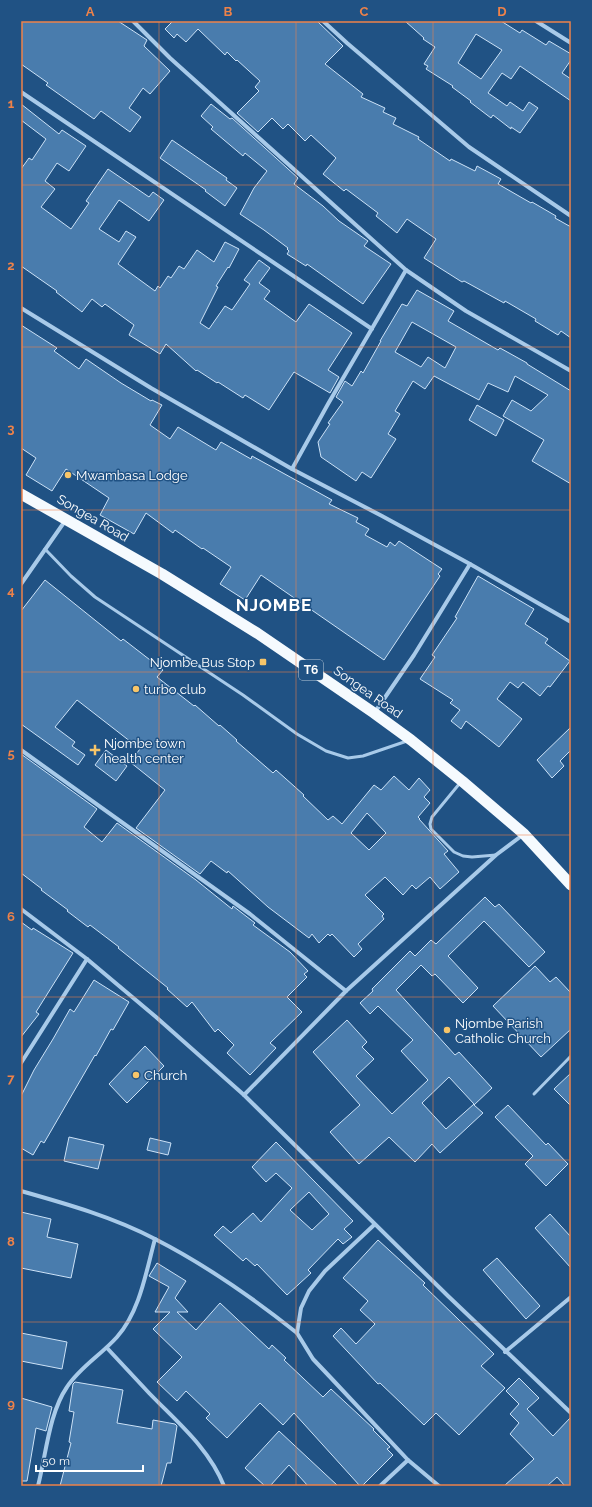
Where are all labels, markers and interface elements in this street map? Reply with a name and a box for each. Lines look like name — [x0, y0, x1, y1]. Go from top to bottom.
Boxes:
text: A — [86, 4, 95, 19]
text: B — [224, 4, 233, 19]
text: C — [360, 4, 369, 19]
text: D — [497, 4, 507, 19]
text: 1 — [8, 96, 15, 111]
text: 2 — [7, 258, 15, 273]
text: 3 — [7, 421, 15, 436]
place label: Mwambasa Lodge — [76, 468, 188, 483]
marker: Mwambasa Lodge — [63, 470, 73, 480]
street label: Songea Road — [54, 491, 132, 545]
text: 4 — [7, 583, 15, 598]
district label: NJOMBE — [236, 595, 312, 615]
place label: Njombe Bus Stop — [150, 655, 255, 670]
marker: Njombe Bus Stop — [258, 657, 268, 667]
road number: T6 — [299, 660, 323, 680]
street label: Songea Road — [331, 663, 405, 721]
place label: turbo club — [144, 682, 206, 697]
marker: turbo club — [131, 684, 141, 694]
place label: Njombe town health center — [104, 736, 186, 766]
marker: Njombe town health center — [89, 744, 101, 756]
text: 5 — [7, 746, 15, 761]
text: 6 — [7, 909, 15, 924]
place label: Njombe Parish Catholic Church — [455, 1016, 551, 1046]
marker: Njombe Parish Catholic Church — [442, 1025, 452, 1035]
place label: Church — [144, 1068, 187, 1083]
marker: Church — [131, 1070, 141, 1080]
text: 7 — [7, 1071, 15, 1086]
text: 8 — [7, 1234, 15, 1249]
text: 9 — [7, 1396, 15, 1411]
scale bar — [36, 1447, 143, 1473]
text: 50 m — [42, 1454, 70, 1468]

